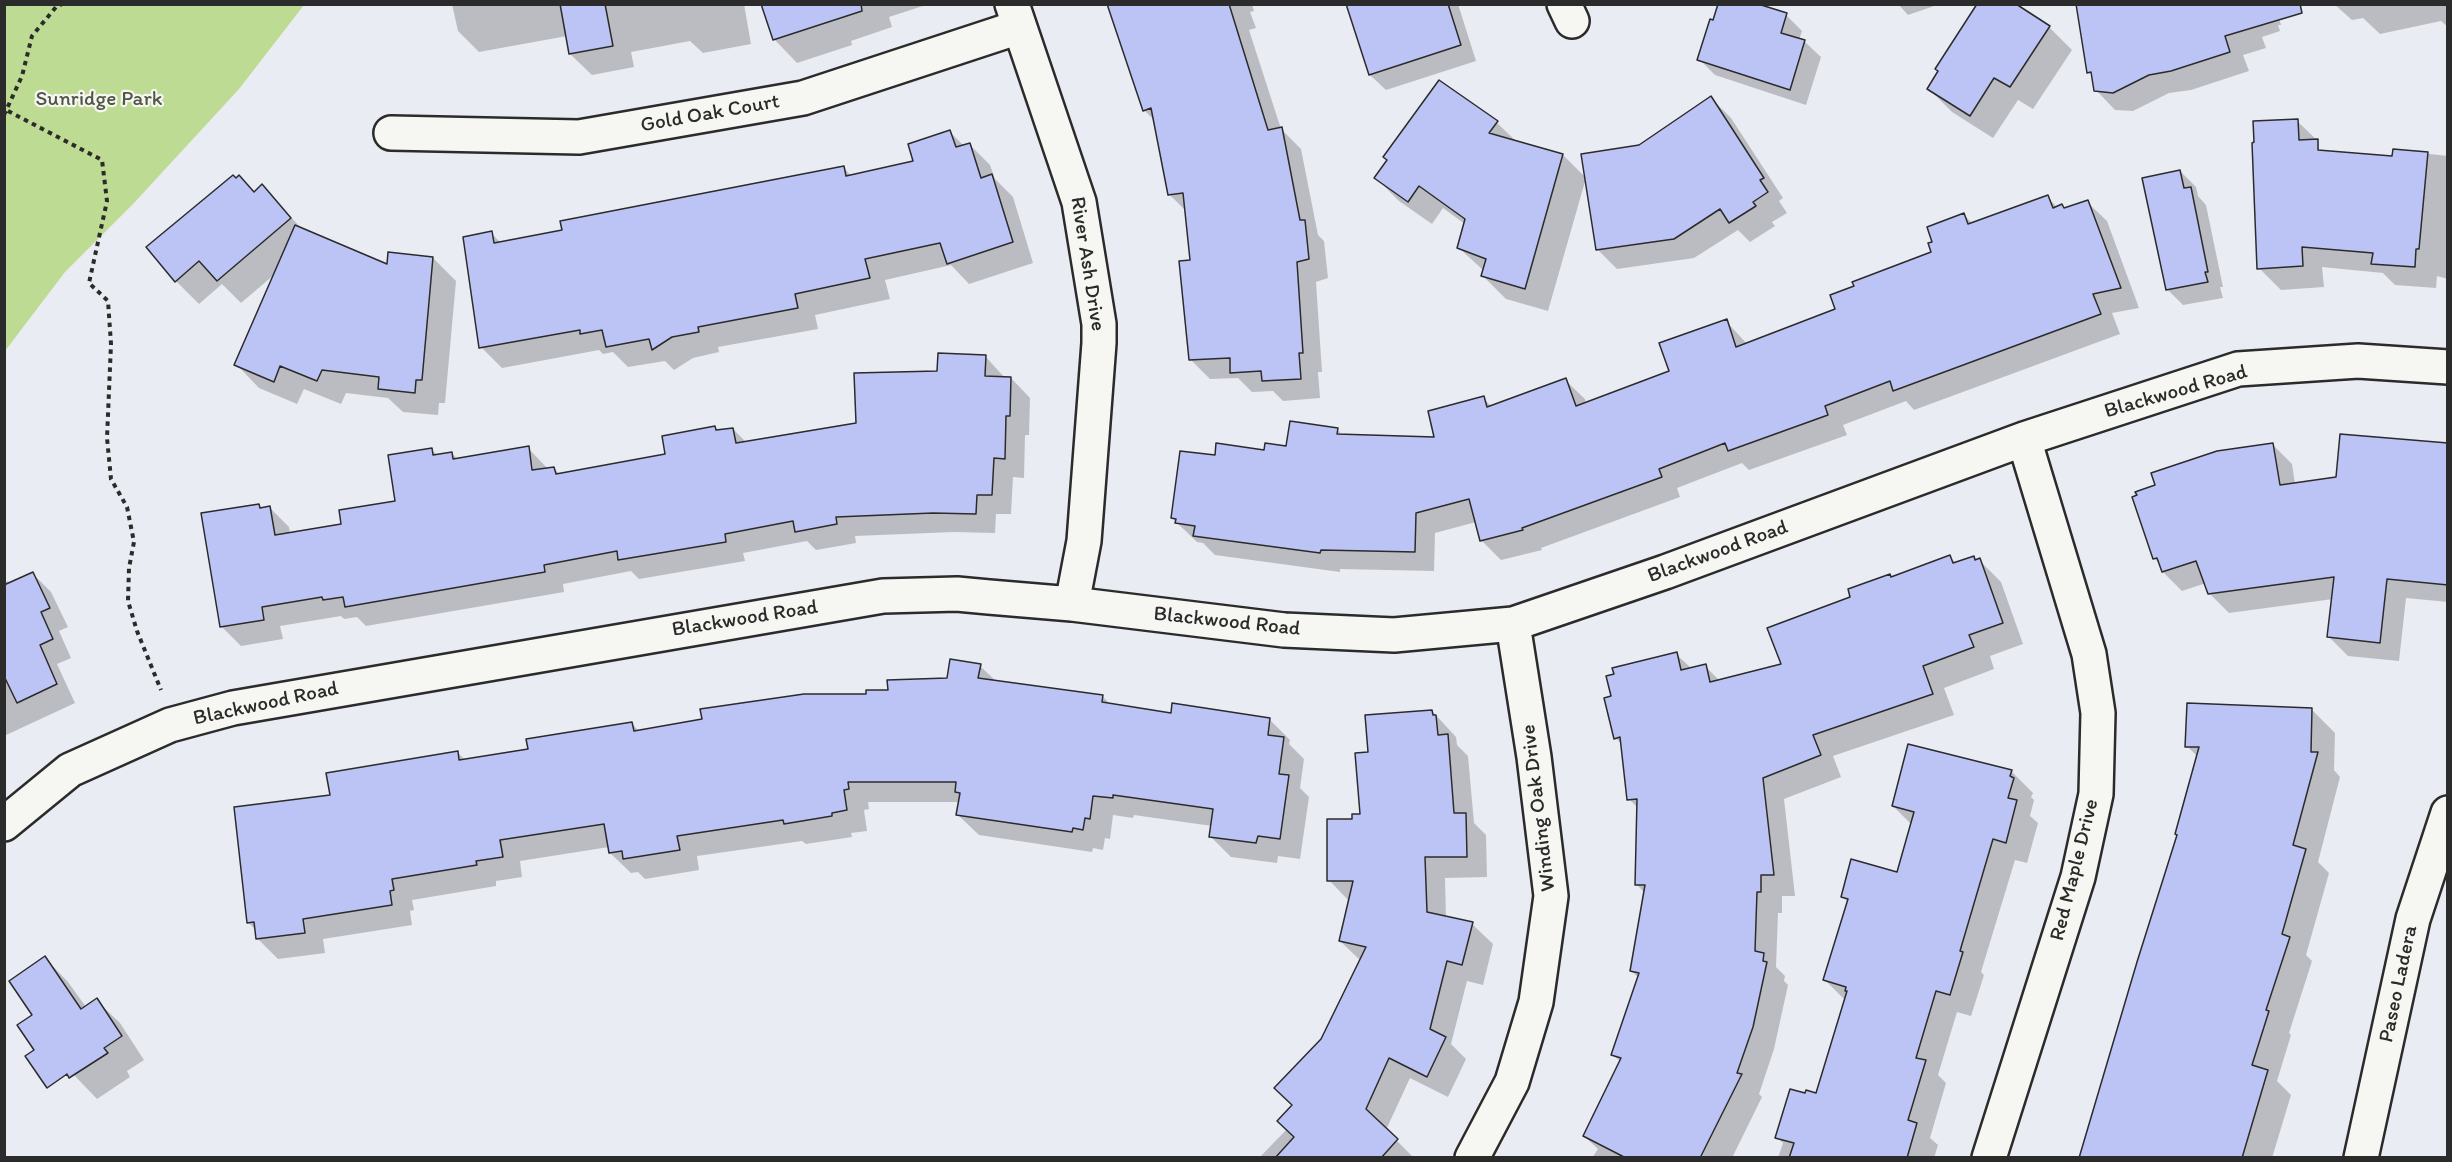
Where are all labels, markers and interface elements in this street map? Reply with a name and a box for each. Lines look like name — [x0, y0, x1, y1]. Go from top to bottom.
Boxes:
park label: Sunridge Park — [36, 87, 162, 113]
street label: Gold Oak Court — [639, 89, 781, 139]
street label: River Ash Drive — [1064, 195, 1110, 333]
street label: Blackwood Road — [2102, 360, 2250, 424]
street label: Blackwood Road — [1644, 515, 1792, 589]
street label: Blackwood Road — [670, 595, 820, 643]
street label: Blackwood Road — [1152, 602, 1302, 642]
street label: Blackwood Road — [191, 676, 341, 732]
street label: Winding Oak Drive — [1516, 723, 1562, 893]
street label: Red Maple Drive — [2045, 796, 2105, 944]
street label: Paseo Ladera — [2374, 923, 2424, 1045]

